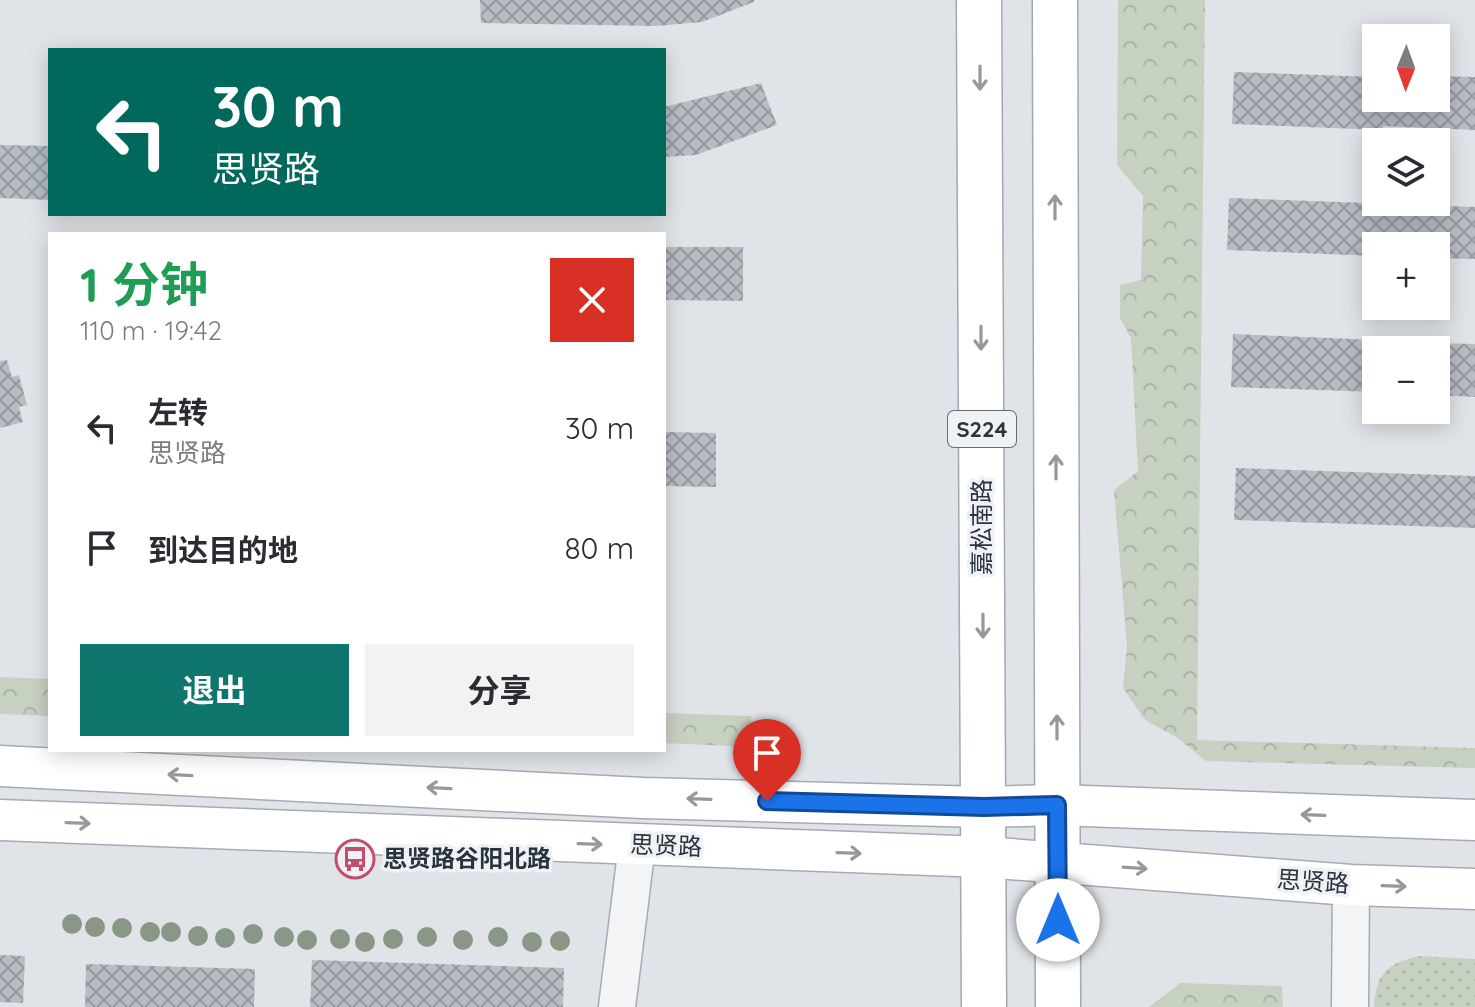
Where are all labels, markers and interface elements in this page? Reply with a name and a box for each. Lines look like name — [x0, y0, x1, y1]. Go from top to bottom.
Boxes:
north arrow — [1362, 24, 1450, 112]
map controls — [1362, 24, 1450, 424]
one-way arrow — [972, 64, 988, 91]
text: 30 m — [212, 71, 344, 141]
icon: left — [80, 80, 184, 184]
button: layers — [1362, 128, 1450, 216]
text: 思贤路 — [212, 146, 320, 191]
one-way arrow — [1047, 194, 1063, 221]
button: + — [1362, 232, 1450, 320]
text: 1 分钟 — [80, 254, 208, 314]
button: close — [550, 258, 634, 342]
text: 110 m · 19:42 — [80, 314, 222, 347]
one-way arrow — [973, 324, 989, 351]
button: − — [1362, 336, 1450, 424]
text: 左转 — [148, 393, 208, 431]
icon: left — [80, 406, 124, 450]
text: 30 m — [565, 409, 634, 447]
road number: S224 — [948, 411, 1016, 447]
text: 思贤路 — [148, 436, 226, 469]
one-way arrow — [1048, 454, 1064, 481]
street label: 嘉松南路 — [966, 479, 996, 575]
icon: arrive — [80, 526, 124, 570]
text: 80 m — [564, 529, 634, 567]
text: 到达目的地 — [148, 531, 298, 569]
one-way arrow — [975, 612, 991, 639]
button: 退出 — [80, 644, 349, 736]
button: 分享 — [365, 644, 634, 736]
one-way arrow — [1049, 714, 1065, 741]
pin — [733, 719, 801, 801]
icon: arrive — [745, 731, 789, 775]
one-way arrow — [167, 767, 194, 782]
one-way arrow — [426, 780, 453, 795]
one-way arrow — [686, 792, 713, 807]
one-way arrow — [1300, 808, 1327, 823]
one-way arrow — [64, 816, 91, 831]
street label: 思贤路 — [630, 829, 703, 861]
one-way arrow — [576, 836, 603, 851]
bus stop icon: 思贤路谷阳北路 — [334, 838, 376, 880]
place label: 思贤路谷阳北路 — [383, 843, 551, 873]
one-way arrow — [835, 845, 862, 860]
one-way arrow — [1121, 861, 1148, 876]
street label: 思贤路 — [1276, 864, 1350, 898]
position arrow — [1016, 878, 1100, 962]
one-way arrow — [1380, 879, 1407, 894]

